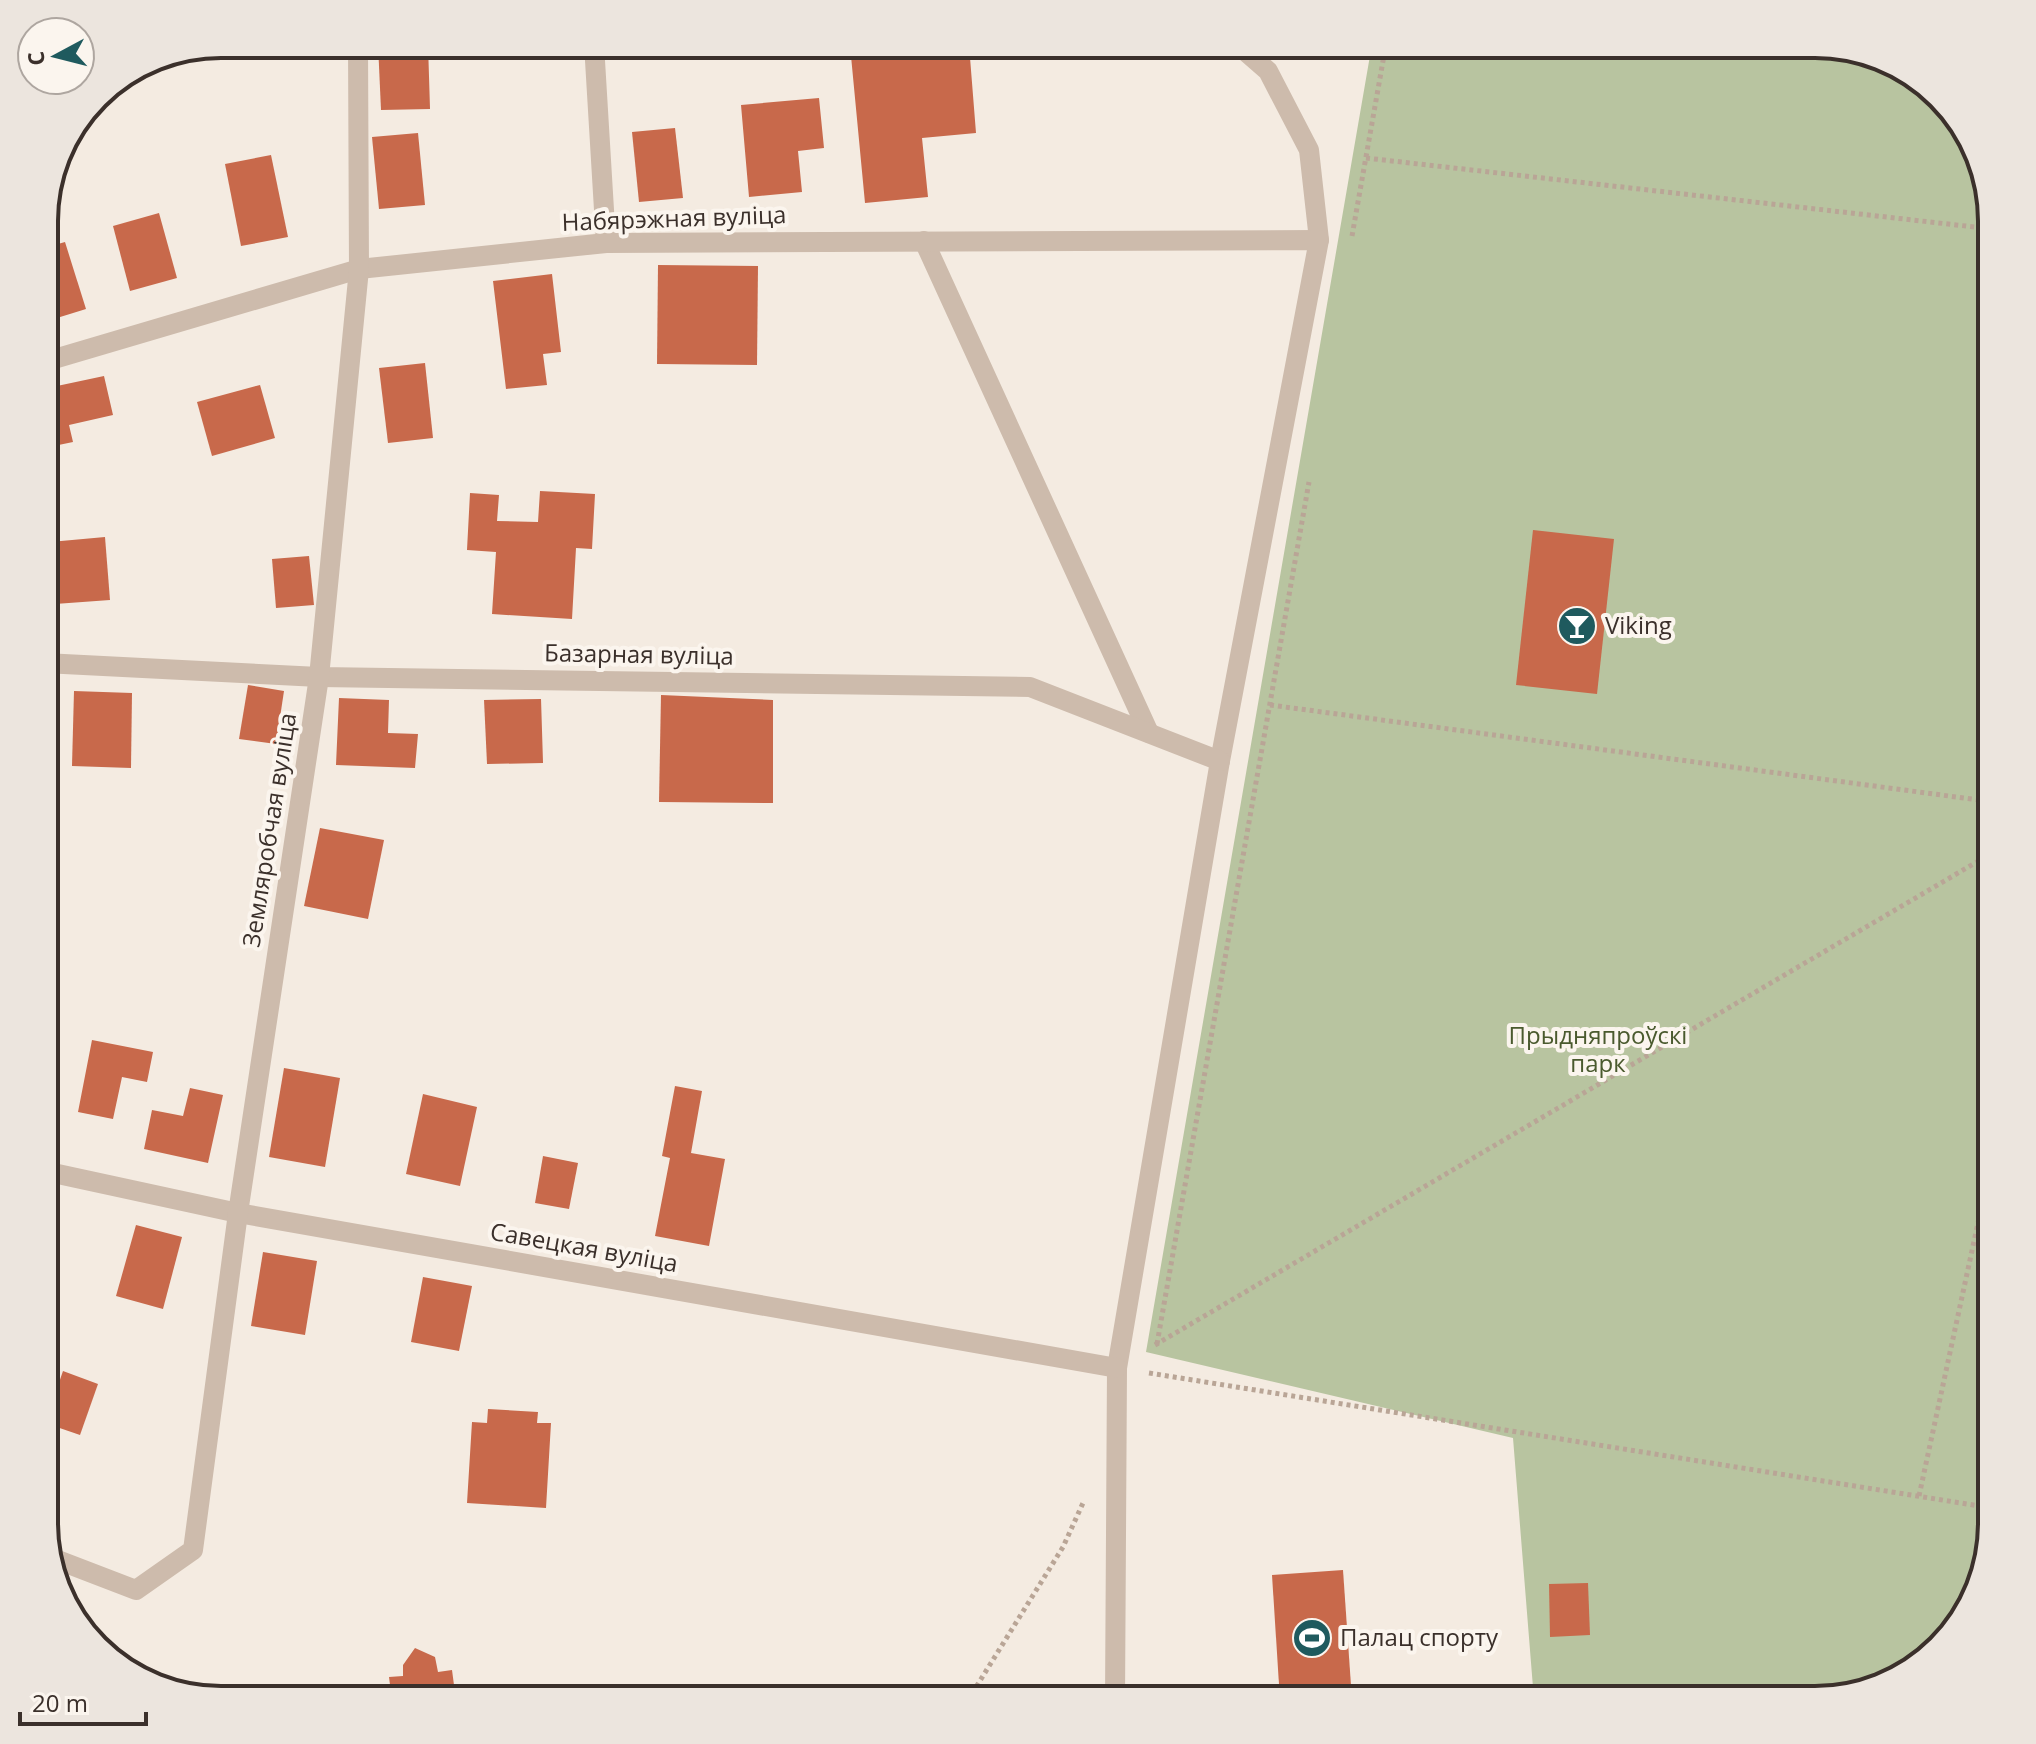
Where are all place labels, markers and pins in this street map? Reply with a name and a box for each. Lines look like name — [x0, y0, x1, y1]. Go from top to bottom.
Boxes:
bar icon: Viking — [1556, 605, 1598, 647]
place label: Viking — [1605, 608, 1672, 641]
sports icon: Палац спорту — [1291, 1617, 1333, 1659]
place label: Палац спорту — [1340, 1620, 1499, 1653]

